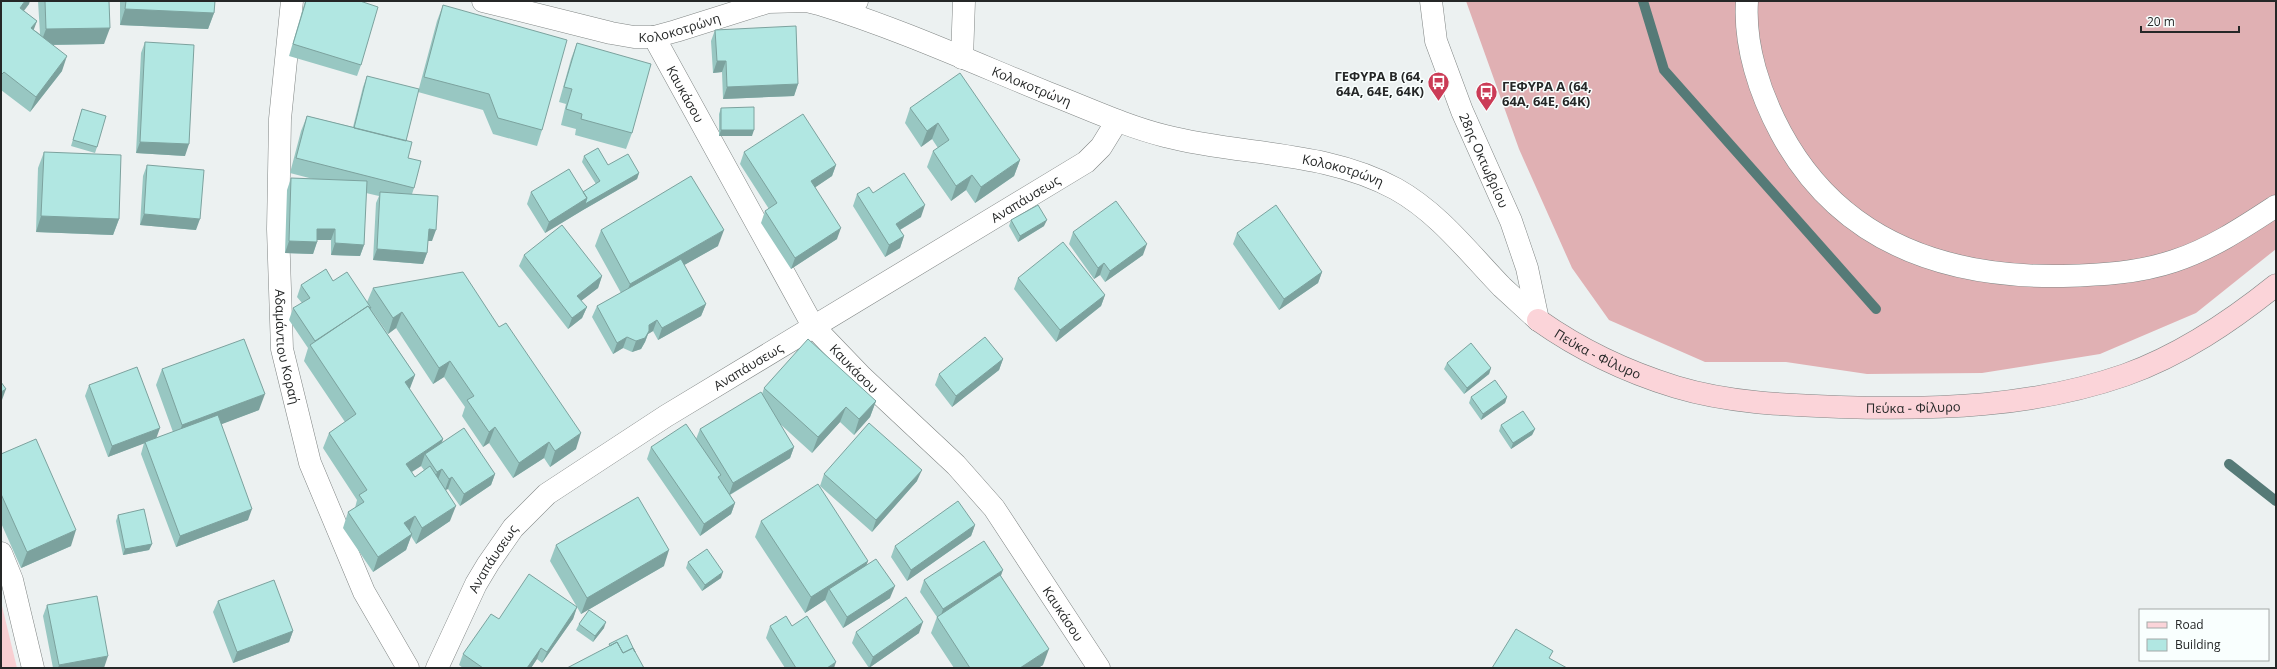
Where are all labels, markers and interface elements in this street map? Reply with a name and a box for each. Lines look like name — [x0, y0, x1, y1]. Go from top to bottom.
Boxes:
scale bar — [2141, 8, 2239, 34]
street label: Κολοκοτρώνη — [639, 9, 723, 46]
text: 20 m — [2147, 13, 2175, 30]
street label: Καυκάσου — [662, 62, 708, 126]
street label: Κολοκοτρώνη — [989, 62, 1074, 110]
place label: ΓΕΦΥΡΑ B (64, 64Α, 64Ε, 64Κ) — [1335, 67, 1424, 100]
bus stop icon: ΓΕΦΥΡΑ B (64, 64Α, 64Ε, 64Κ) — [1426, 70, 1452, 103]
place label: ΓΕΦΥΡΑ A (64, 64Α, 64Ε, 64Κ) — [1502, 77, 1592, 110]
bus stop icon: ΓΕΦΥΡΑ A (64, 64Α, 64Ε, 64Κ) — [1473, 80, 1499, 113]
street label: 28ης Οκτωβρίου — [1455, 110, 1513, 211]
street label: Κολοκοτρώνη — [1301, 150, 1387, 191]
street label: Αναπάυσεως — [987, 171, 1063, 227]
street label: Αδαμάντιου Κοραή — [271, 289, 304, 406]
street label: Πεύκα - Φίλυρο — [1551, 324, 1644, 383]
street label: Αναπάυσεως — [710, 338, 786, 394]
street label: Καυκάσου — [826, 340, 883, 397]
street label: Πεύκα - Φίλυρο — [1866, 397, 1961, 417]
street label: Αναπάυσεως — [464, 521, 522, 596]
street label: Καυκάσου — [1039, 583, 1088, 645]
legend — [2139, 609, 2269, 661]
text: Road — [2175, 616, 2204, 633]
text: Building — [2175, 636, 2221, 653]

